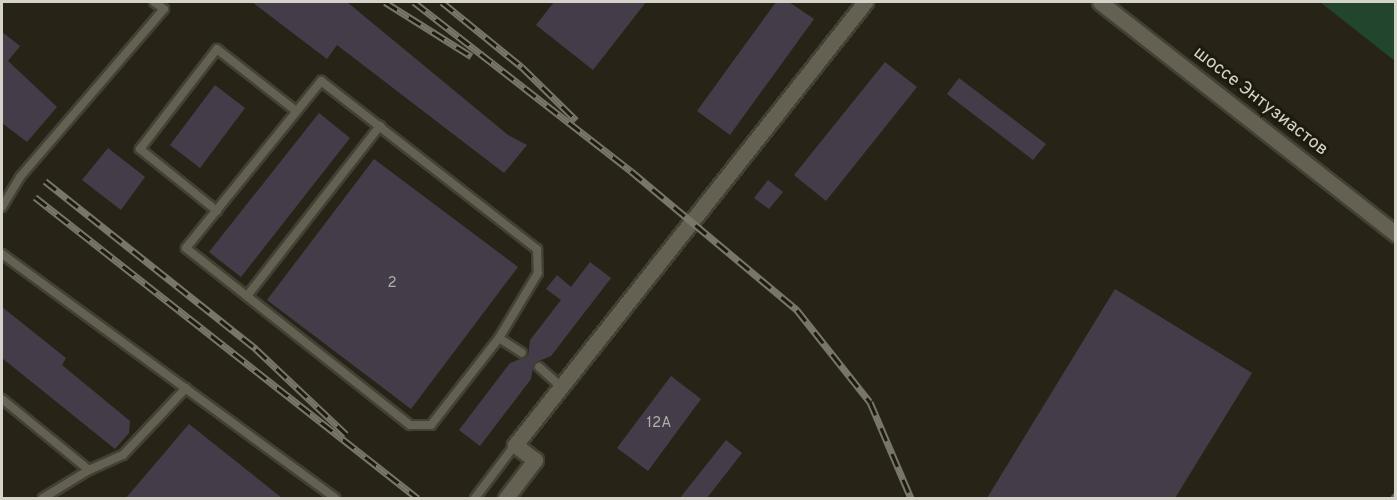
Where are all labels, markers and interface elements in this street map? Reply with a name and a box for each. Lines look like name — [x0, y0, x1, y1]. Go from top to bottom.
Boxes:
street label: шоссе Энтузиастов — [1188, 43, 1332, 161]
house number: 2 — [387, 275, 397, 293]
house number: 12А — [647, 415, 671, 433]

